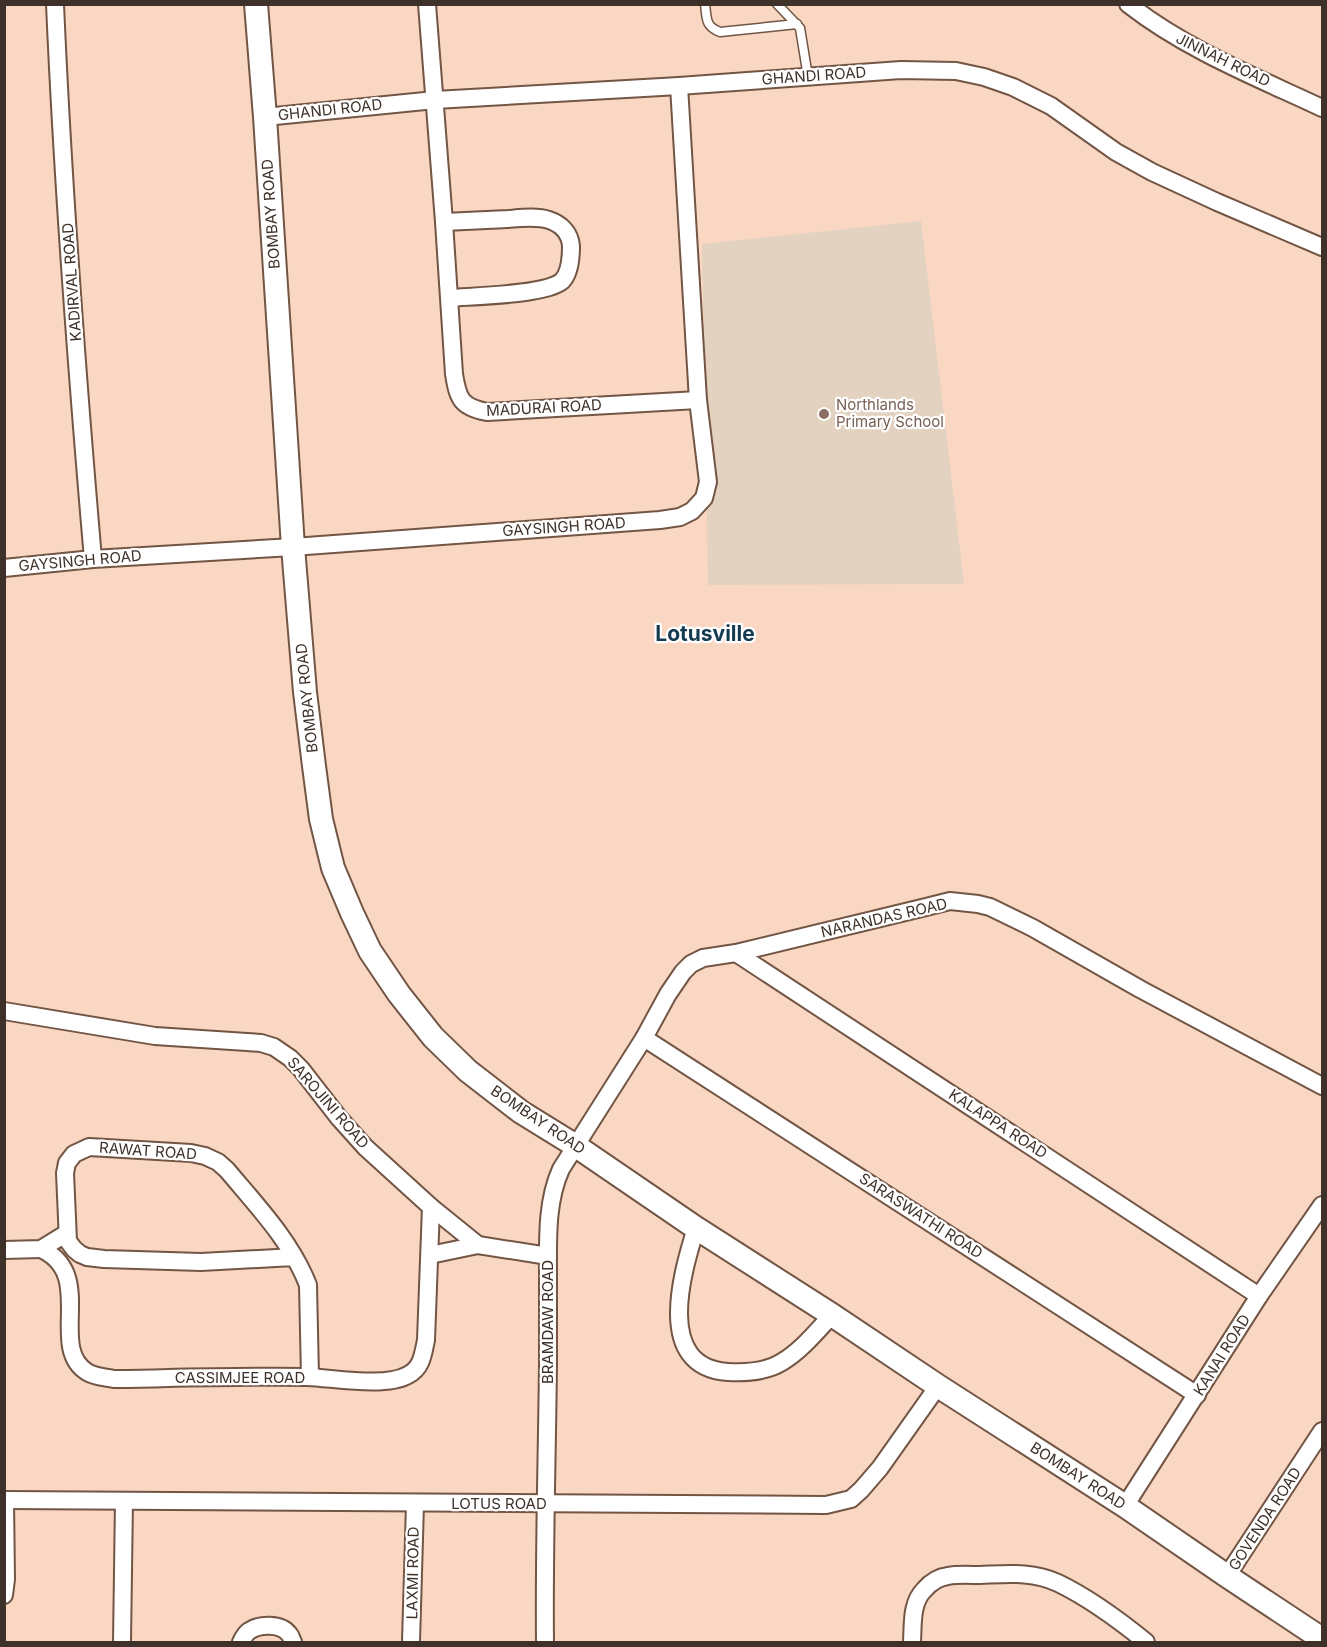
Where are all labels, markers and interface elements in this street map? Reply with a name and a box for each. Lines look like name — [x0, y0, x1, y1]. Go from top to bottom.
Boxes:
street label: JINNAH ROAD — [1173, 29, 1274, 91]
street label: GHANDI ROAD — [761, 62, 867, 89]
street label: GHANDI ROAD — [277, 95, 383, 124]
street label: BOMBAY ROAD — [257, 158, 284, 270]
street label: KADIRVAL ROAD — [58, 222, 85, 342]
street label: MADURAI ROAD — [486, 395, 602, 420]
place label: Northlands Primary School — [836, 395, 944, 431]
marker: Northlands Primary School — [817, 407, 831, 421]
street label: GAYSINGH ROAD — [502, 513, 626, 540]
street label: GAYSINGH ROAD — [18, 546, 142, 575]
district label: Lotusville — [655, 621, 755, 646]
street label: BOMBAY ROAD — [291, 642, 322, 754]
street label: NARANDAS ROAD — [819, 894, 949, 941]
street label: SAROJINI ROAD — [283, 1053, 373, 1152]
street label: BOMBAY ROAD — [487, 1081, 589, 1158]
street label: KALAPPA ROAD — [945, 1085, 1051, 1163]
street label: RAWAT ROAD — [99, 1138, 198, 1163]
street label: SARASWATHI ROAD — [856, 1169, 987, 1263]
street label: BRAMDAW ROAD — [538, 1260, 557, 1384]
street label: KANAI ROAD — [1189, 1311, 1254, 1399]
street label: CASSIMJEE ROAD — [175, 1368, 305, 1387]
street label: BOMBAY ROAD — [1027, 1438, 1130, 1514]
street label: GOVENDA ROAD — [1224, 1463, 1305, 1574]
street label: LOTUS ROAD — [451, 1494, 547, 1513]
street label: LAXMI ROAD — [402, 1527, 423, 1619]

